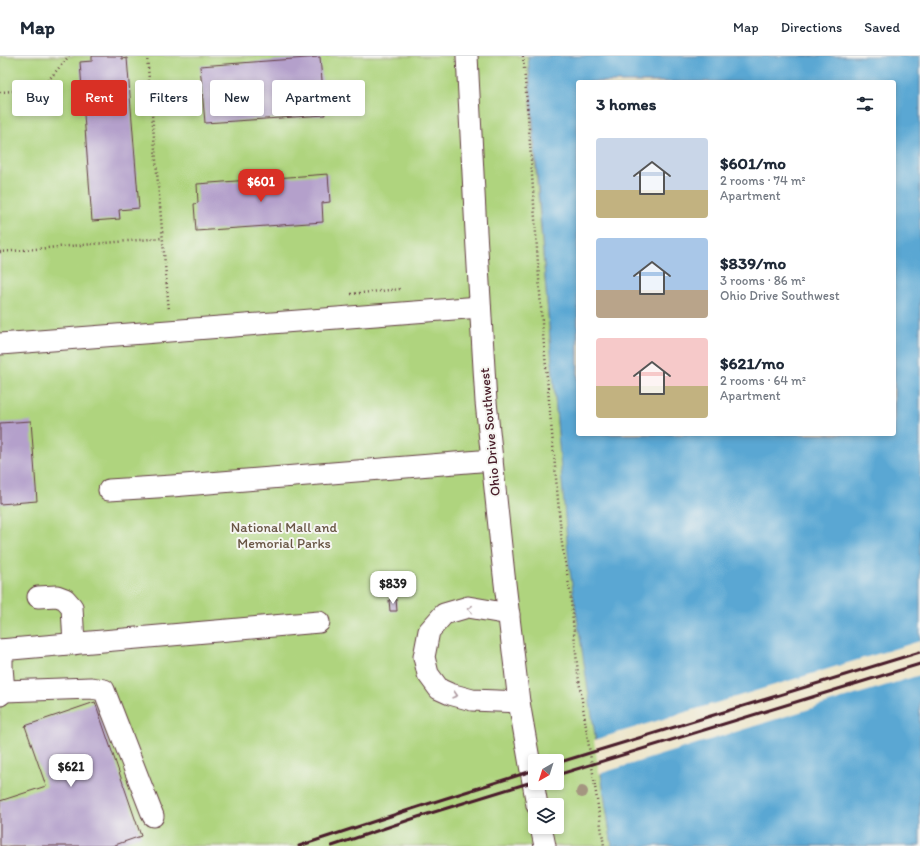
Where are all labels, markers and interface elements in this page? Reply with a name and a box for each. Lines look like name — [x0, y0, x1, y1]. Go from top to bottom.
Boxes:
text: Map — [20, 16, 55, 39]
text: Map — [733, 19, 759, 36]
text: Directions — [781, 19, 842, 36]
text: Saved — [864, 19, 900, 36]
chip: Buy — [12, 80, 63, 116]
chip: Rent — [71, 80, 127, 116]
chip: Filters — [135, 80, 202, 116]
chip: New — [210, 80, 264, 116]
chip: Apartment — [272, 80, 365, 116]
icon: filters — [854, 93, 876, 115]
text: 3 homes — [596, 94, 656, 114]
text: $601/mo — [720, 153, 786, 173]
icon: home — [628, 154, 676, 202]
pin: $601 — [237, 169, 285, 203]
text: 2 rooms · 74 m² — [720, 173, 806, 188]
text: $601 — [247, 174, 275, 189]
text: Apartment — [720, 188, 781, 203]
text: $839/mo — [720, 253, 786, 273]
icon: home — [628, 254, 676, 302]
text: 3 rooms · 86 m² — [720, 273, 806, 288]
text: Ohio Drive Southwest — [720, 288, 840, 303]
text: $621/mo — [720, 353, 785, 373]
icon: home — [628, 354, 676, 402]
street label: Ohio Drive Southwest — [476, 367, 504, 497]
text: 2 rooms · 64 m² — [720, 373, 806, 388]
text: Apartment — [720, 388, 781, 403]
park label: National Mall and Memorial Parks — [231, 519, 337, 552]
pin: $839 — [369, 571, 417, 605]
text: $839 — [379, 576, 407, 591]
one-way arrow — [467, 604, 473, 613]
one-way arrow — [452, 691, 459, 699]
pin: $621 — [47, 754, 95, 788]
north arrow — [528, 754, 564, 790]
map controls — [528, 754, 564, 834]
text: $621 — [58, 759, 84, 774]
button: layers — [528, 798, 564, 834]

